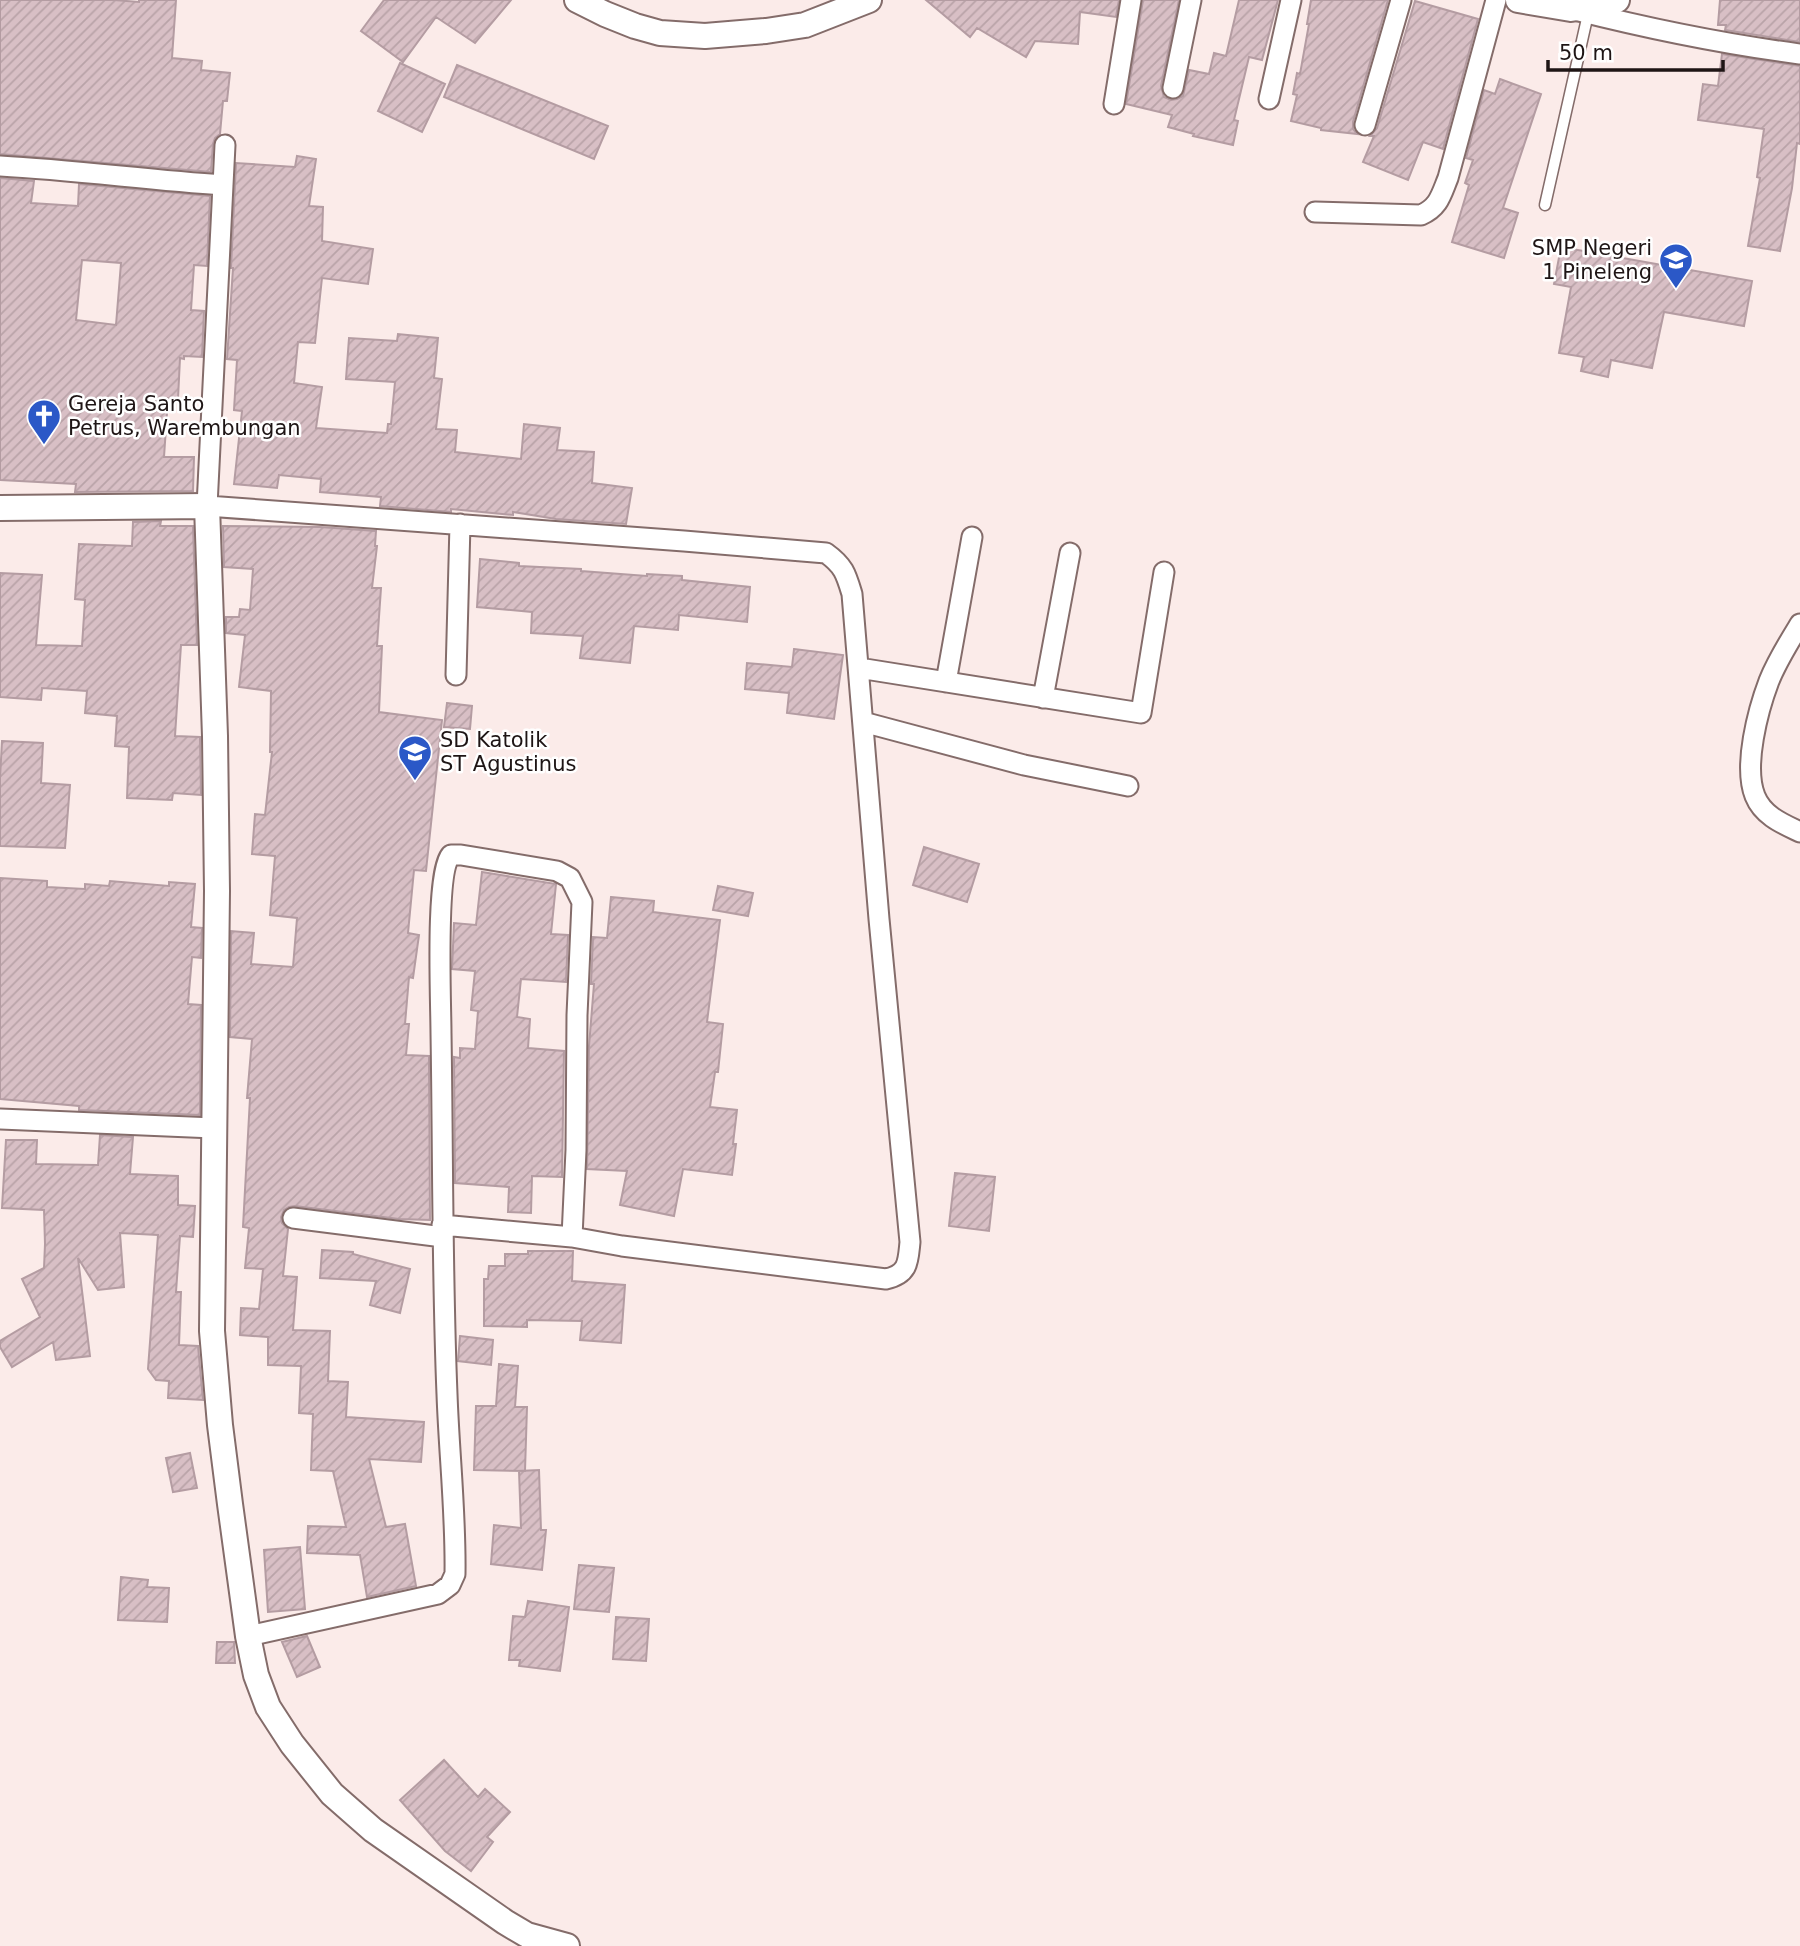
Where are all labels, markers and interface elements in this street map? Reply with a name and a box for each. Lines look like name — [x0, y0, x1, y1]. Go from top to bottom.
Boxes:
scale bar — [1548, 28, 1723, 72]
text: 50 m — [1559, 41, 1613, 65]
place label: SMP Negeri 1 Pineleng — [1532, 236, 1652, 284]
school or university icon: SMP Negeri 1 Pineleng — [1657, 241, 1695, 290]
place label: Gereja Santo Petrus, Warembungan — [68, 392, 301, 440]
church icon: Gereja Santo Petrus, Warembungan — [25, 397, 63, 446]
place label: SD Katolik ST Agustinus — [440, 728, 576, 776]
school or university icon: SD Katolik ST Agustinus — [396, 733, 434, 782]

